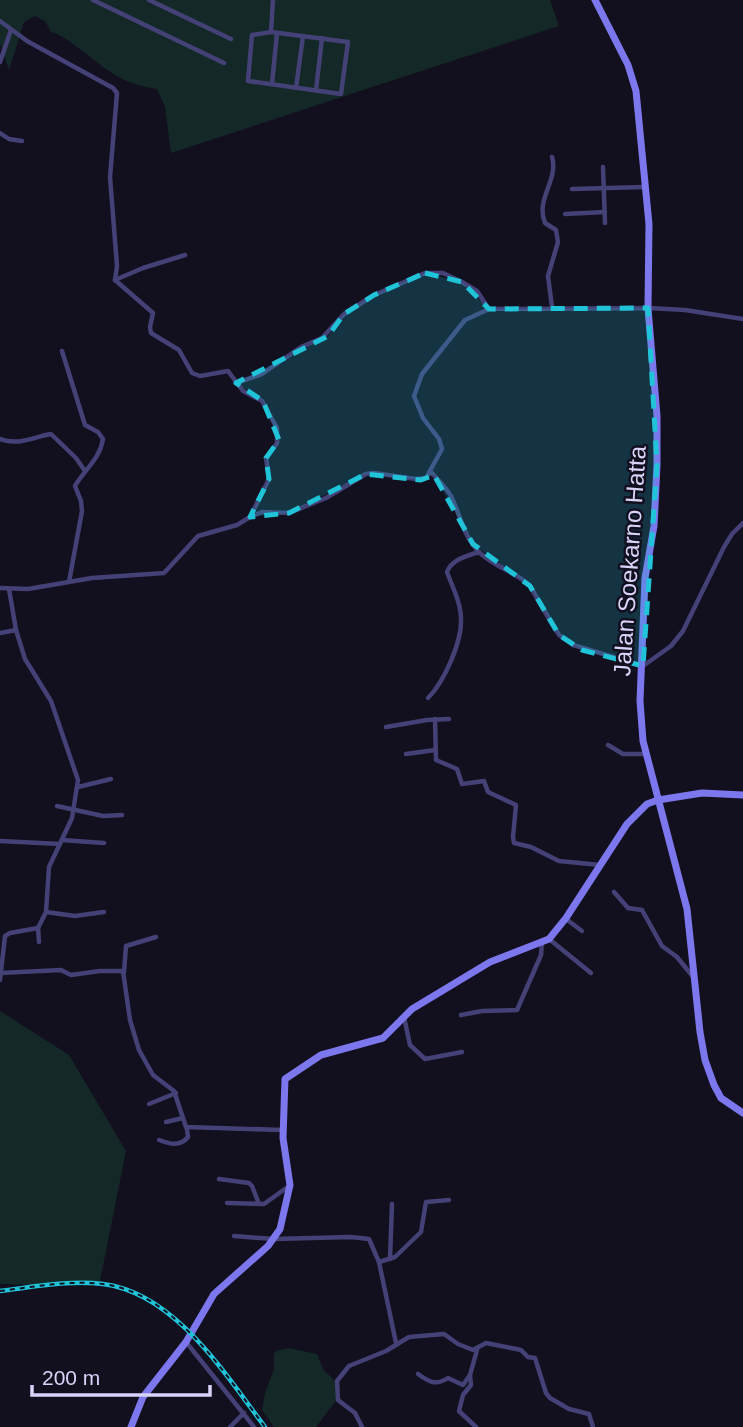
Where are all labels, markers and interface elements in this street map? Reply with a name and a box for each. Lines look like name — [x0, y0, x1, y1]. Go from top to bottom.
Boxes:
street label: Jalan Soekarno Hatta — [608, 444, 651, 677]
scale bar — [32, 1354, 210, 1398]
text: 200 m — [42, 1366, 100, 1389]

